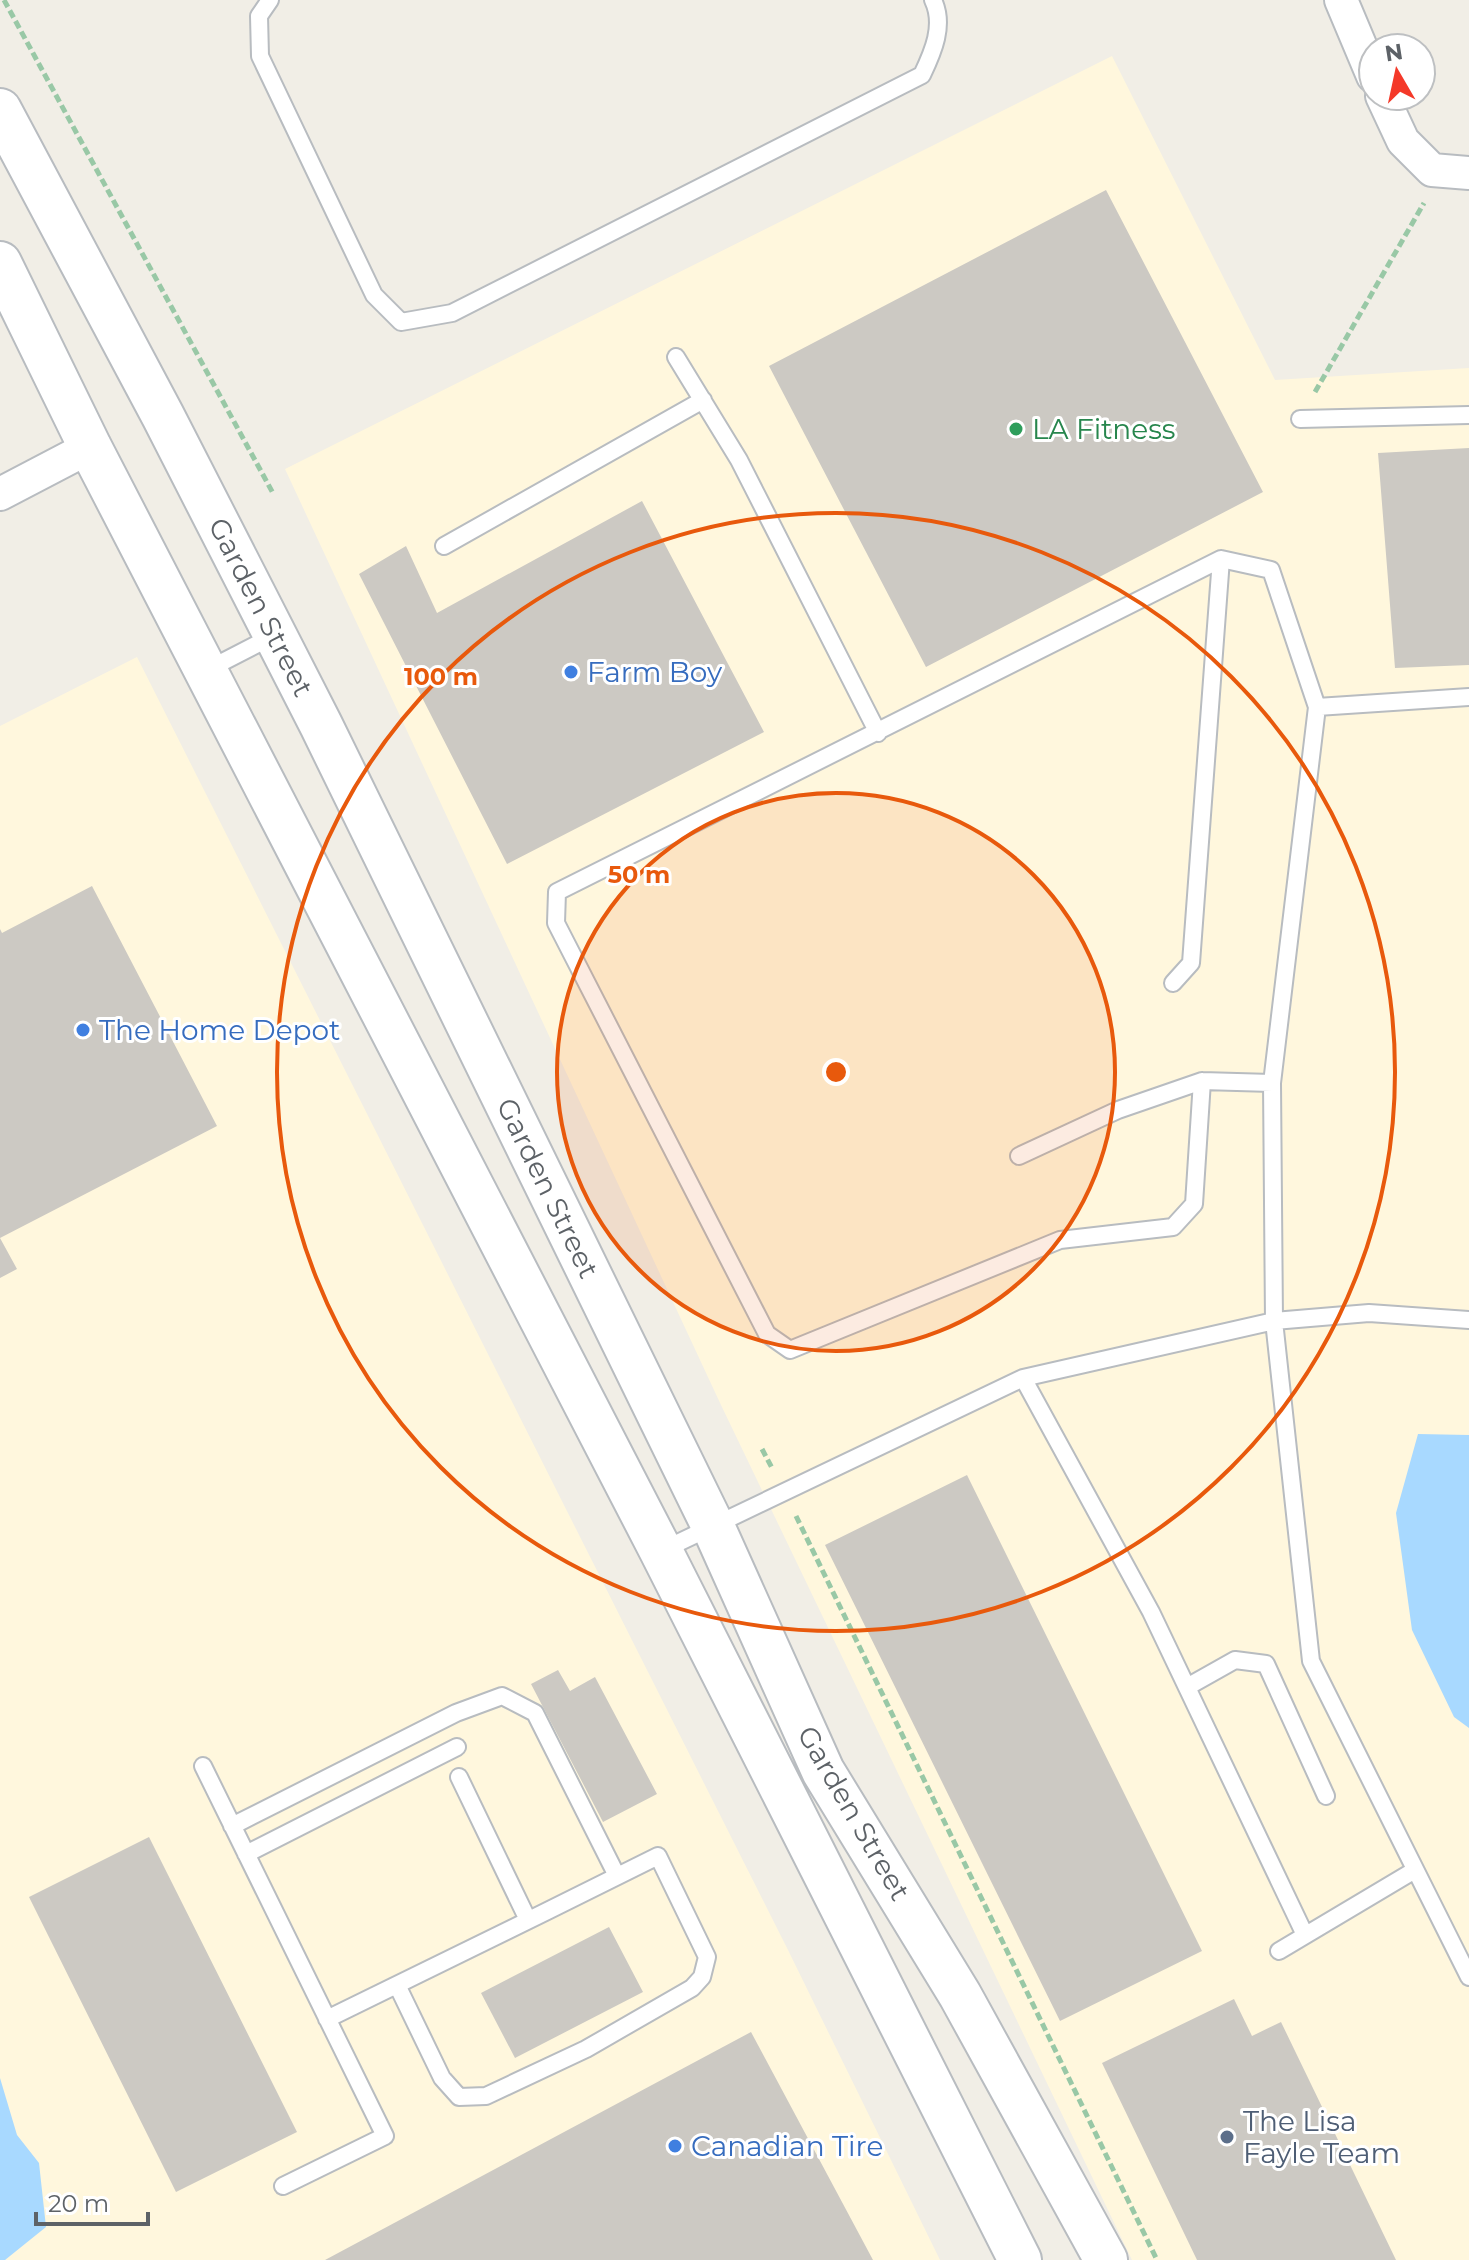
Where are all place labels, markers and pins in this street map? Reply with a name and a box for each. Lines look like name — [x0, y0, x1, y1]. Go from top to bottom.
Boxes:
place label: LA Fitness — [1032, 412, 1175, 446]
marker: LA Fitness — [1007, 420, 1025, 438]
place label: Farm Boy — [587, 655, 723, 689]
marker: Farm Boy — [562, 663, 580, 681]
place label: The Home Depot — [99, 1013, 340, 1047]
marker: The Home Depot — [74, 1021, 92, 1039]
centre of rings — [822, 1058, 850, 1086]
place label: The Lisa Fayle Team — [1243, 2104, 1400, 2170]
marker: The Lisa Fayle Team — [1218, 2128, 1236, 2146]
place label: Canadian Tire — [691, 2129, 883, 2163]
marker: Canadian Tire — [666, 2137, 684, 2155]

